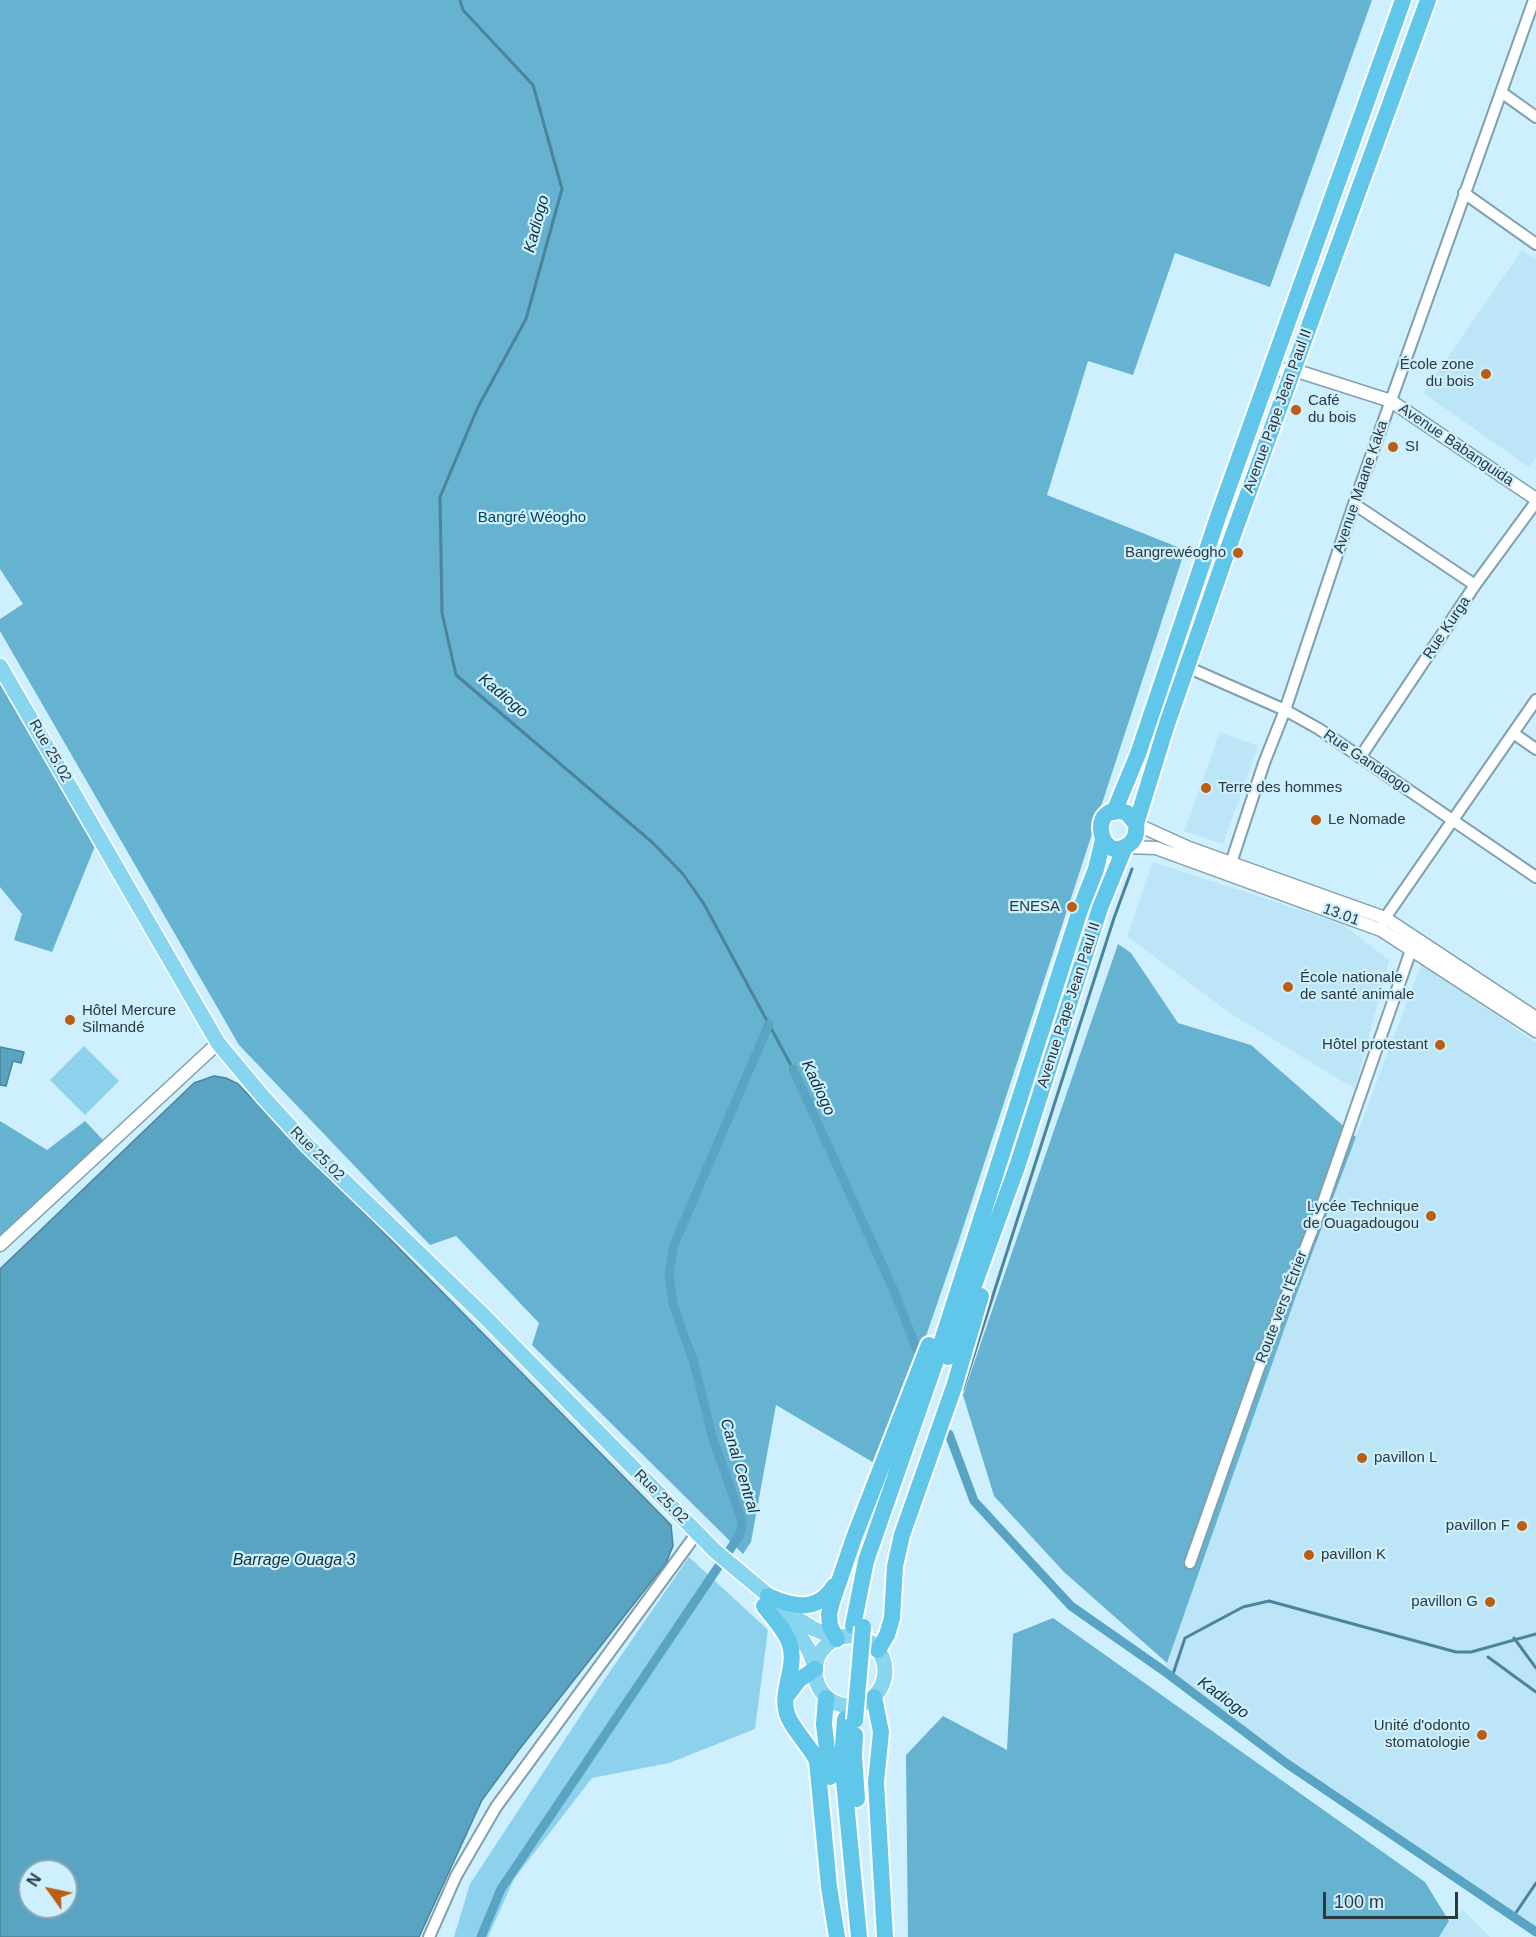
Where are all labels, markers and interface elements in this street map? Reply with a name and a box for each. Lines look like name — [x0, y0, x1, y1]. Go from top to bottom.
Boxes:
water label: Kadiogo — [520, 193, 554, 255]
street label: Avenue Pape Jean Paul II — [1240, 327, 1316, 495]
place label: École zone du bois — [1400, 356, 1474, 391]
marker: École zone du bois — [1479, 367, 1493, 381]
place label: Café du bois — [1308, 392, 1356, 427]
street label: Avenue Babanguida — [1395, 400, 1517, 490]
marker: Café du bois — [1289, 403, 1303, 417]
street label: Avenue Maane Kaka — [1330, 418, 1392, 556]
place label: SI — [1405, 438, 1419, 456]
marker: SI — [1386, 440, 1400, 454]
park label: Bangré Wéogho — [478, 509, 586, 527]
place label: Bangrewéogho — [1125, 544, 1226, 562]
marker: Bangrewéogho — [1231, 546, 1245, 560]
street label: Rue Kurga — [1419, 593, 1475, 663]
water label: Kadiogo — [474, 670, 532, 722]
street label: Rue 25.02 — [25, 717, 75, 785]
street label: Rue Gandaogo — [1320, 726, 1414, 798]
place label: Terre des hommes — [1218, 779, 1342, 797]
marker: Terre des hommes — [1199, 781, 1213, 795]
place label: Le Nomade — [1328, 811, 1406, 829]
marker: Le Nomade — [1309, 813, 1323, 827]
place label: ENESA — [1009, 898, 1060, 916]
marker: ENESA — [1065, 900, 1079, 914]
street label: 13.01 — [1320, 900, 1362, 930]
street label: Avenue Pape Jean Paul II — [1034, 920, 1104, 1090]
place label: École nationale de santé animale — [1300, 969, 1414, 1004]
marker: École nationale de santé animale — [1281, 980, 1295, 994]
place label: Hôtel Mercure Silmandé — [82, 1002, 176, 1037]
marker: Hôtel Mercure Silmandé — [63, 1013, 77, 1027]
place label: Hôtel protestant — [1322, 1036, 1428, 1054]
marker: Hôtel protestant — [1433, 1038, 1447, 1052]
water label: Kadiogo — [797, 1057, 839, 1119]
street label: Rue 25.02 — [286, 1123, 348, 1185]
place label: Lycée Technique de Ouagadougou — [1303, 1198, 1419, 1233]
marker: Lycée Technique de Ouagadougou — [1424, 1209, 1438, 1223]
street label: Route vers l'Étrier — [1252, 1248, 1312, 1366]
water label: Canal Central — [716, 1416, 762, 1516]
place label: pavillon L — [1374, 1449, 1437, 1467]
marker: pavillon L — [1355, 1451, 1369, 1465]
street label: Rue 25.02 — [630, 1466, 692, 1528]
place label: pavillon F — [1446, 1517, 1510, 1535]
marker: pavillon F — [1515, 1519, 1529, 1533]
place label: pavillon K — [1321, 1546, 1386, 1564]
marker: pavillon K — [1302, 1548, 1316, 1562]
water label: Barrage Ouaga 3 — [233, 1551, 355, 1571]
place label: pavillon G — [1411, 1593, 1478, 1611]
marker: pavillon G — [1483, 1595, 1497, 1609]
water label: Kadiogo — [1194, 1673, 1252, 1723]
place label: Unité d'odonto stomatologie — [1374, 1717, 1470, 1752]
marker: Unité d'odonto stomatologie — [1475, 1728, 1489, 1742]
north arrow — [18, 1859, 78, 1919]
text: N — [24, 1871, 44, 1889]
scale bar — [1326, 1880, 1461, 1918]
text: 100 m — [1334, 1892, 1384, 1912]

